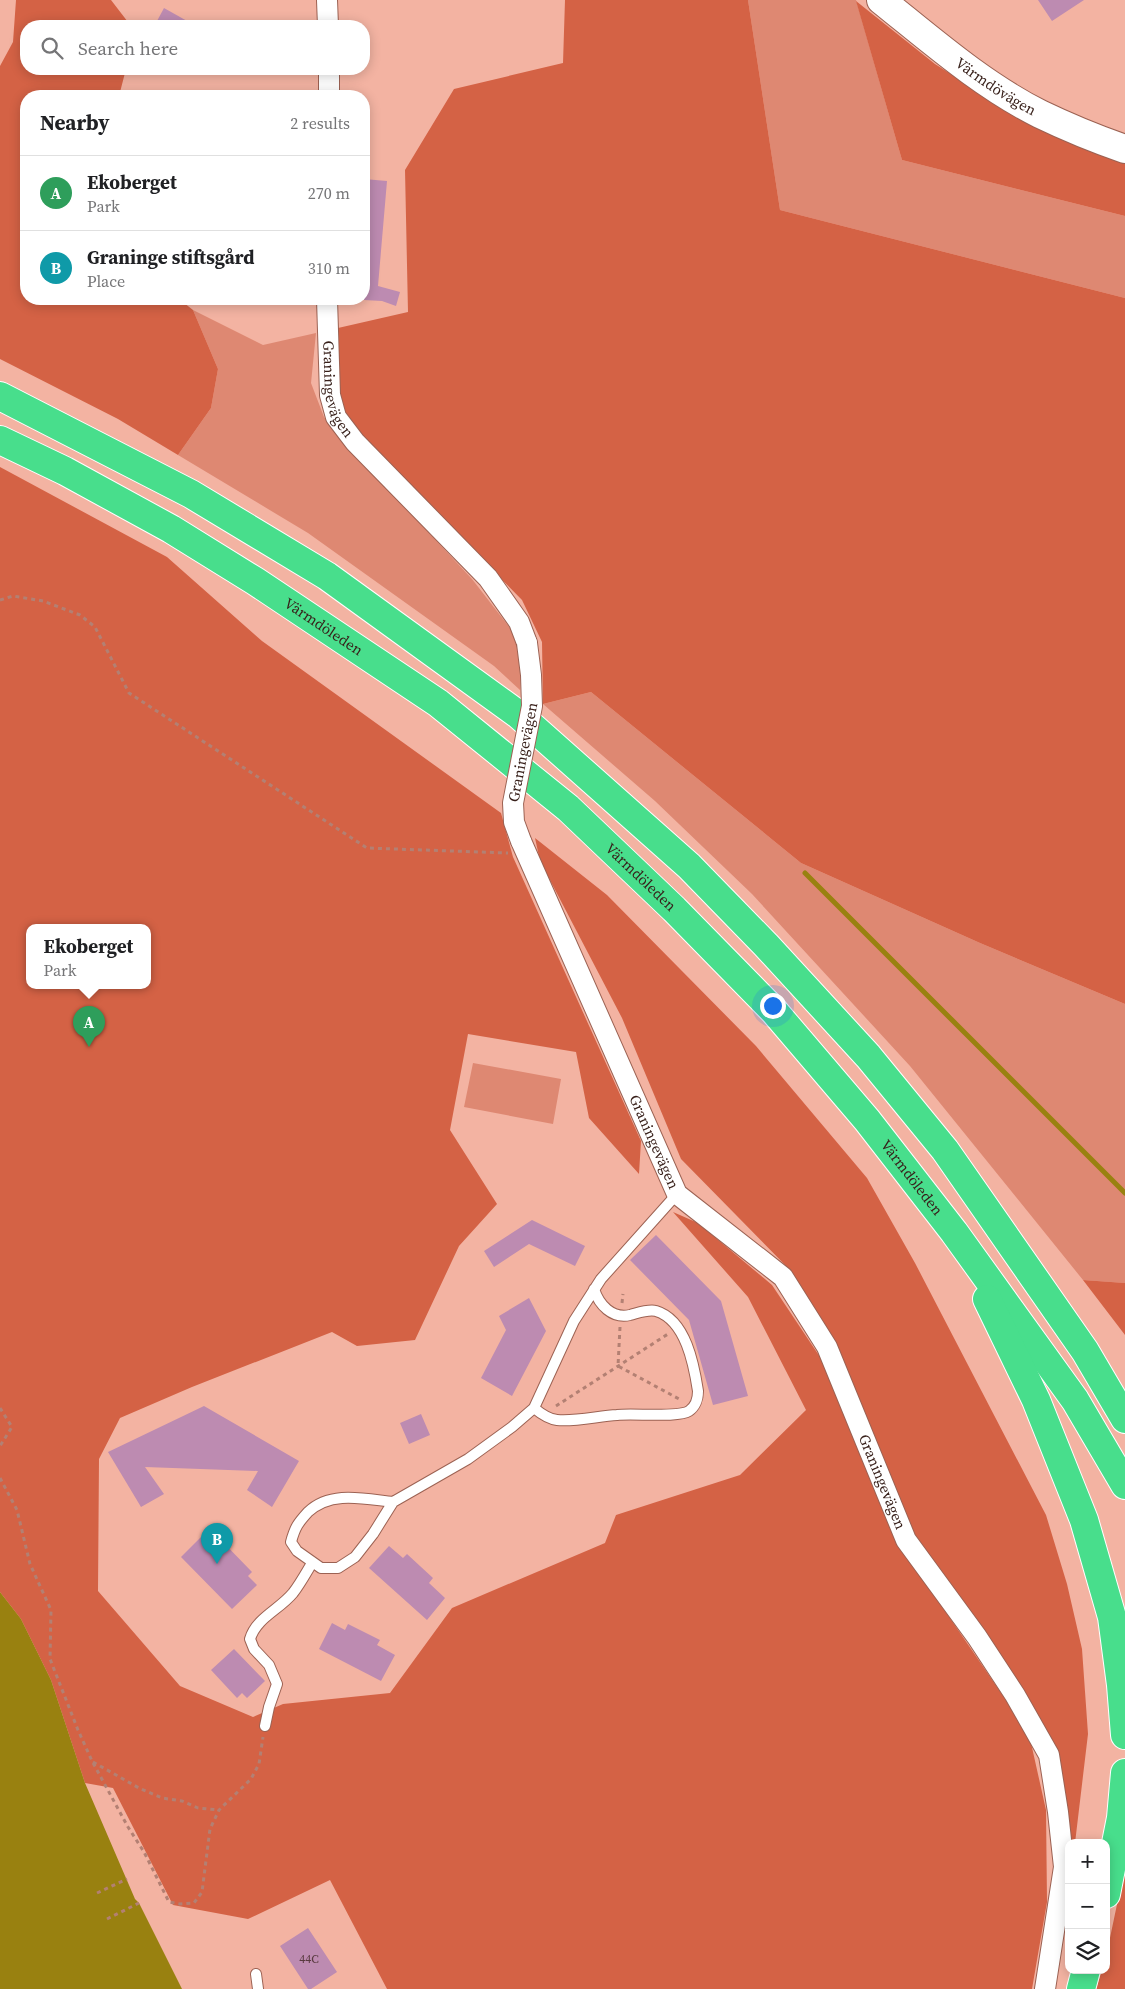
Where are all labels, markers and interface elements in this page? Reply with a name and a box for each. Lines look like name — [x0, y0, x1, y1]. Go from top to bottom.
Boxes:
search box — [20, 20, 370, 75]
icon: search — [38, 34, 66, 62]
text: Search here — [78, 35, 178, 61]
street label: Värmdövägen — [951, 52, 1040, 120]
text: Nearby — [40, 108, 110, 137]
text: 2 results — [290, 112, 350, 134]
text: Ekoberget — [87, 169, 177, 195]
text: A — [51, 182, 61, 204]
text: 270 m — [308, 182, 350, 204]
text: Park — [87, 195, 120, 217]
text: Graninge stiftsgård — [87, 244, 255, 270]
text: B — [51, 257, 61, 279]
text: 310 m — [308, 257, 350, 279]
text: Place — [87, 270, 125, 292]
street label: Graningevägen — [318, 340, 359, 442]
street label: Värmdöleden — [280, 592, 367, 660]
street label: Graningevägen — [502, 701, 542, 804]
street label: Värmdöleden — [601, 838, 681, 916]
popup — [26, 924, 151, 989]
text: Ekoberget — [44, 933, 133, 959]
text: Park — [44, 959, 76, 981]
your location — [760, 993, 786, 1019]
pin: A — [73, 1006, 105, 1047]
street label: Graningevägen — [624, 1091, 684, 1192]
street label: Värmdöleden — [876, 1135, 948, 1219]
street label: Graningevägen — [854, 1431, 912, 1532]
pin: B — [201, 1523, 233, 1564]
map controls — [1065, 1839, 1110, 1974]
button: + — [1065, 1839, 1110, 1884]
button: − — [1065, 1884, 1110, 1929]
button: layers — [1065, 1929, 1110, 1974]
house number: 44C — [299, 1951, 319, 1967]

